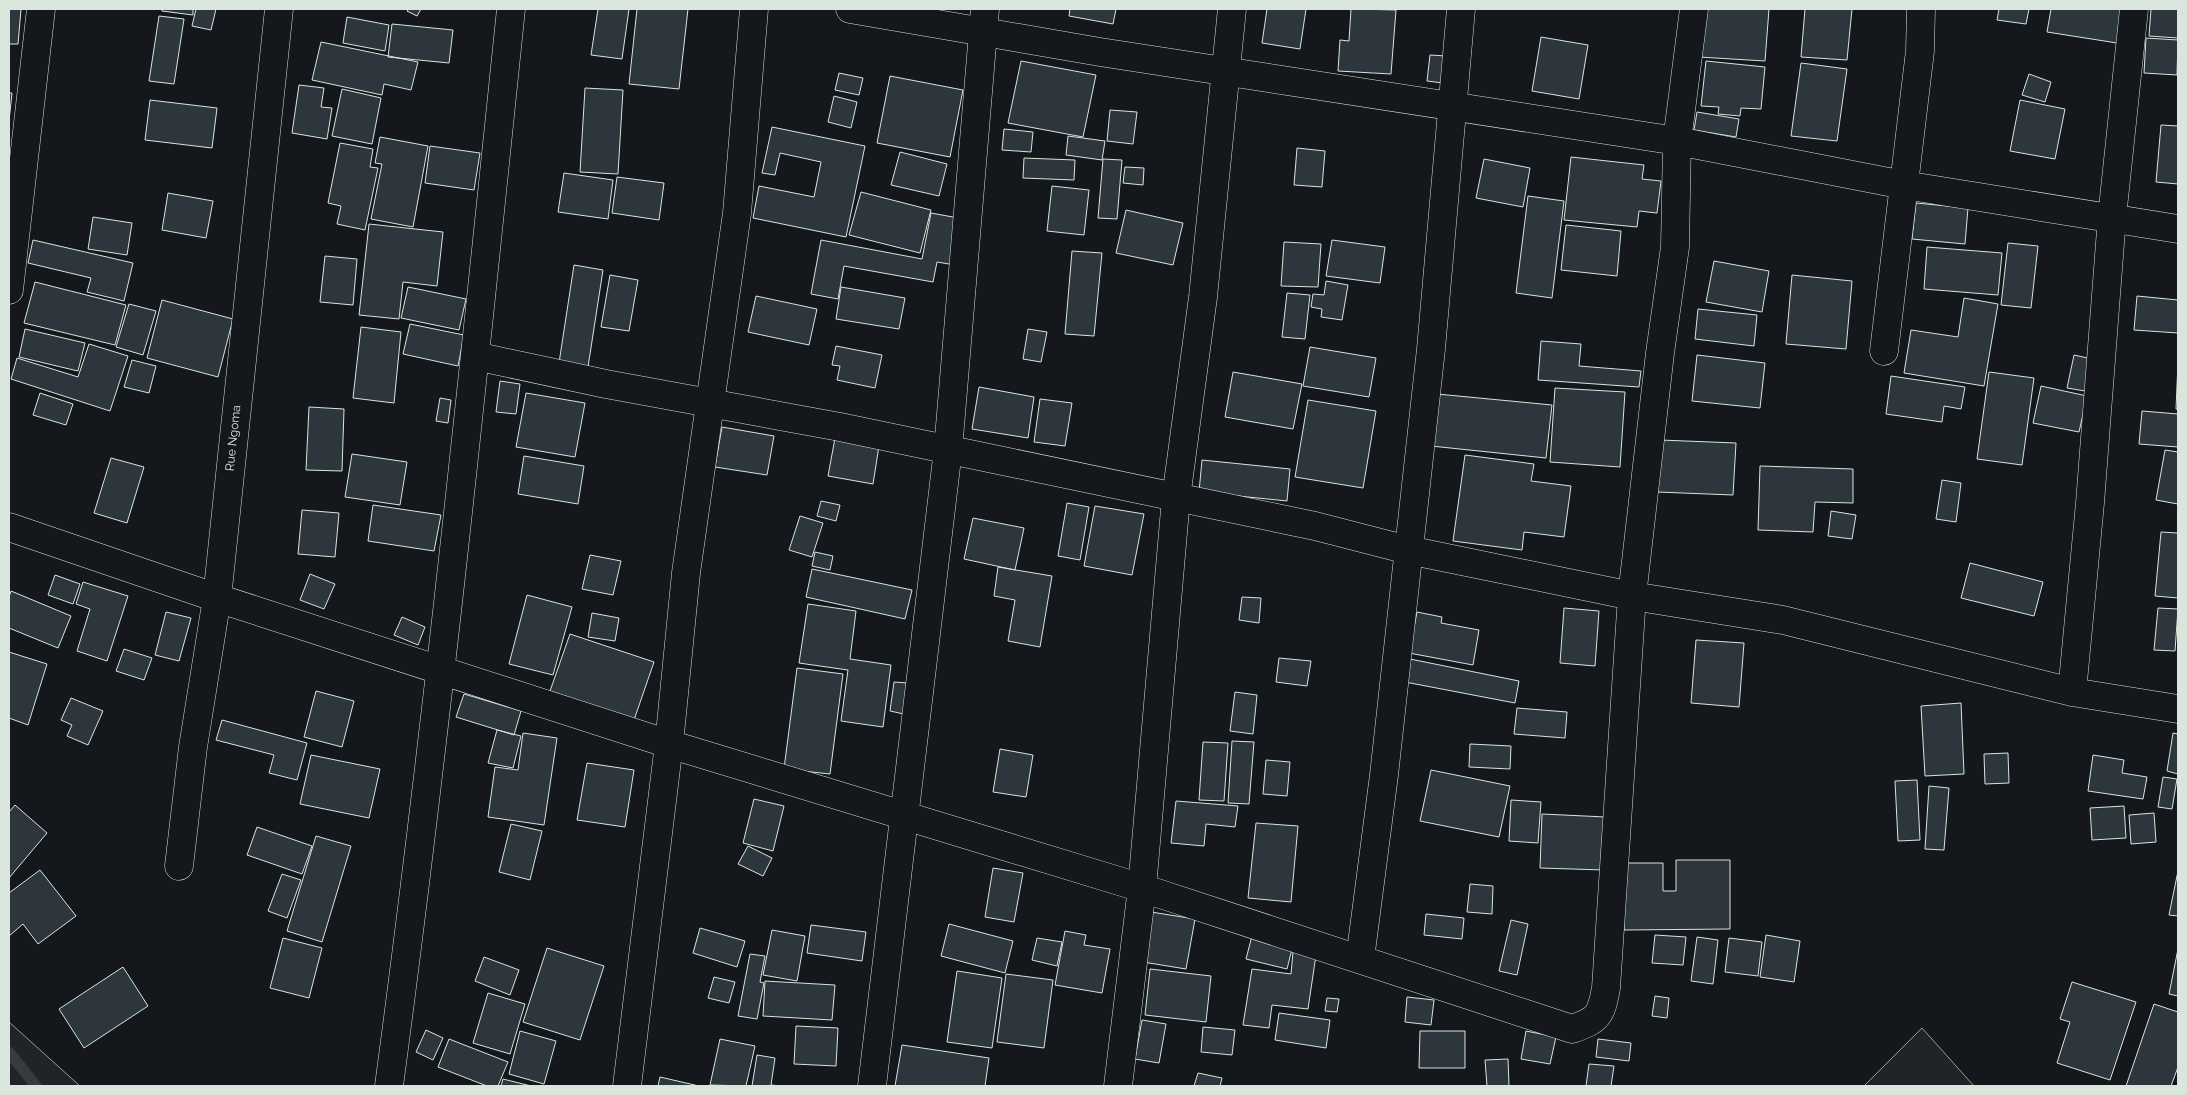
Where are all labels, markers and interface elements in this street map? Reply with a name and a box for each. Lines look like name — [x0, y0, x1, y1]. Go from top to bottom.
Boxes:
street label: Rue Ngoma — [223, 404, 243, 472]

